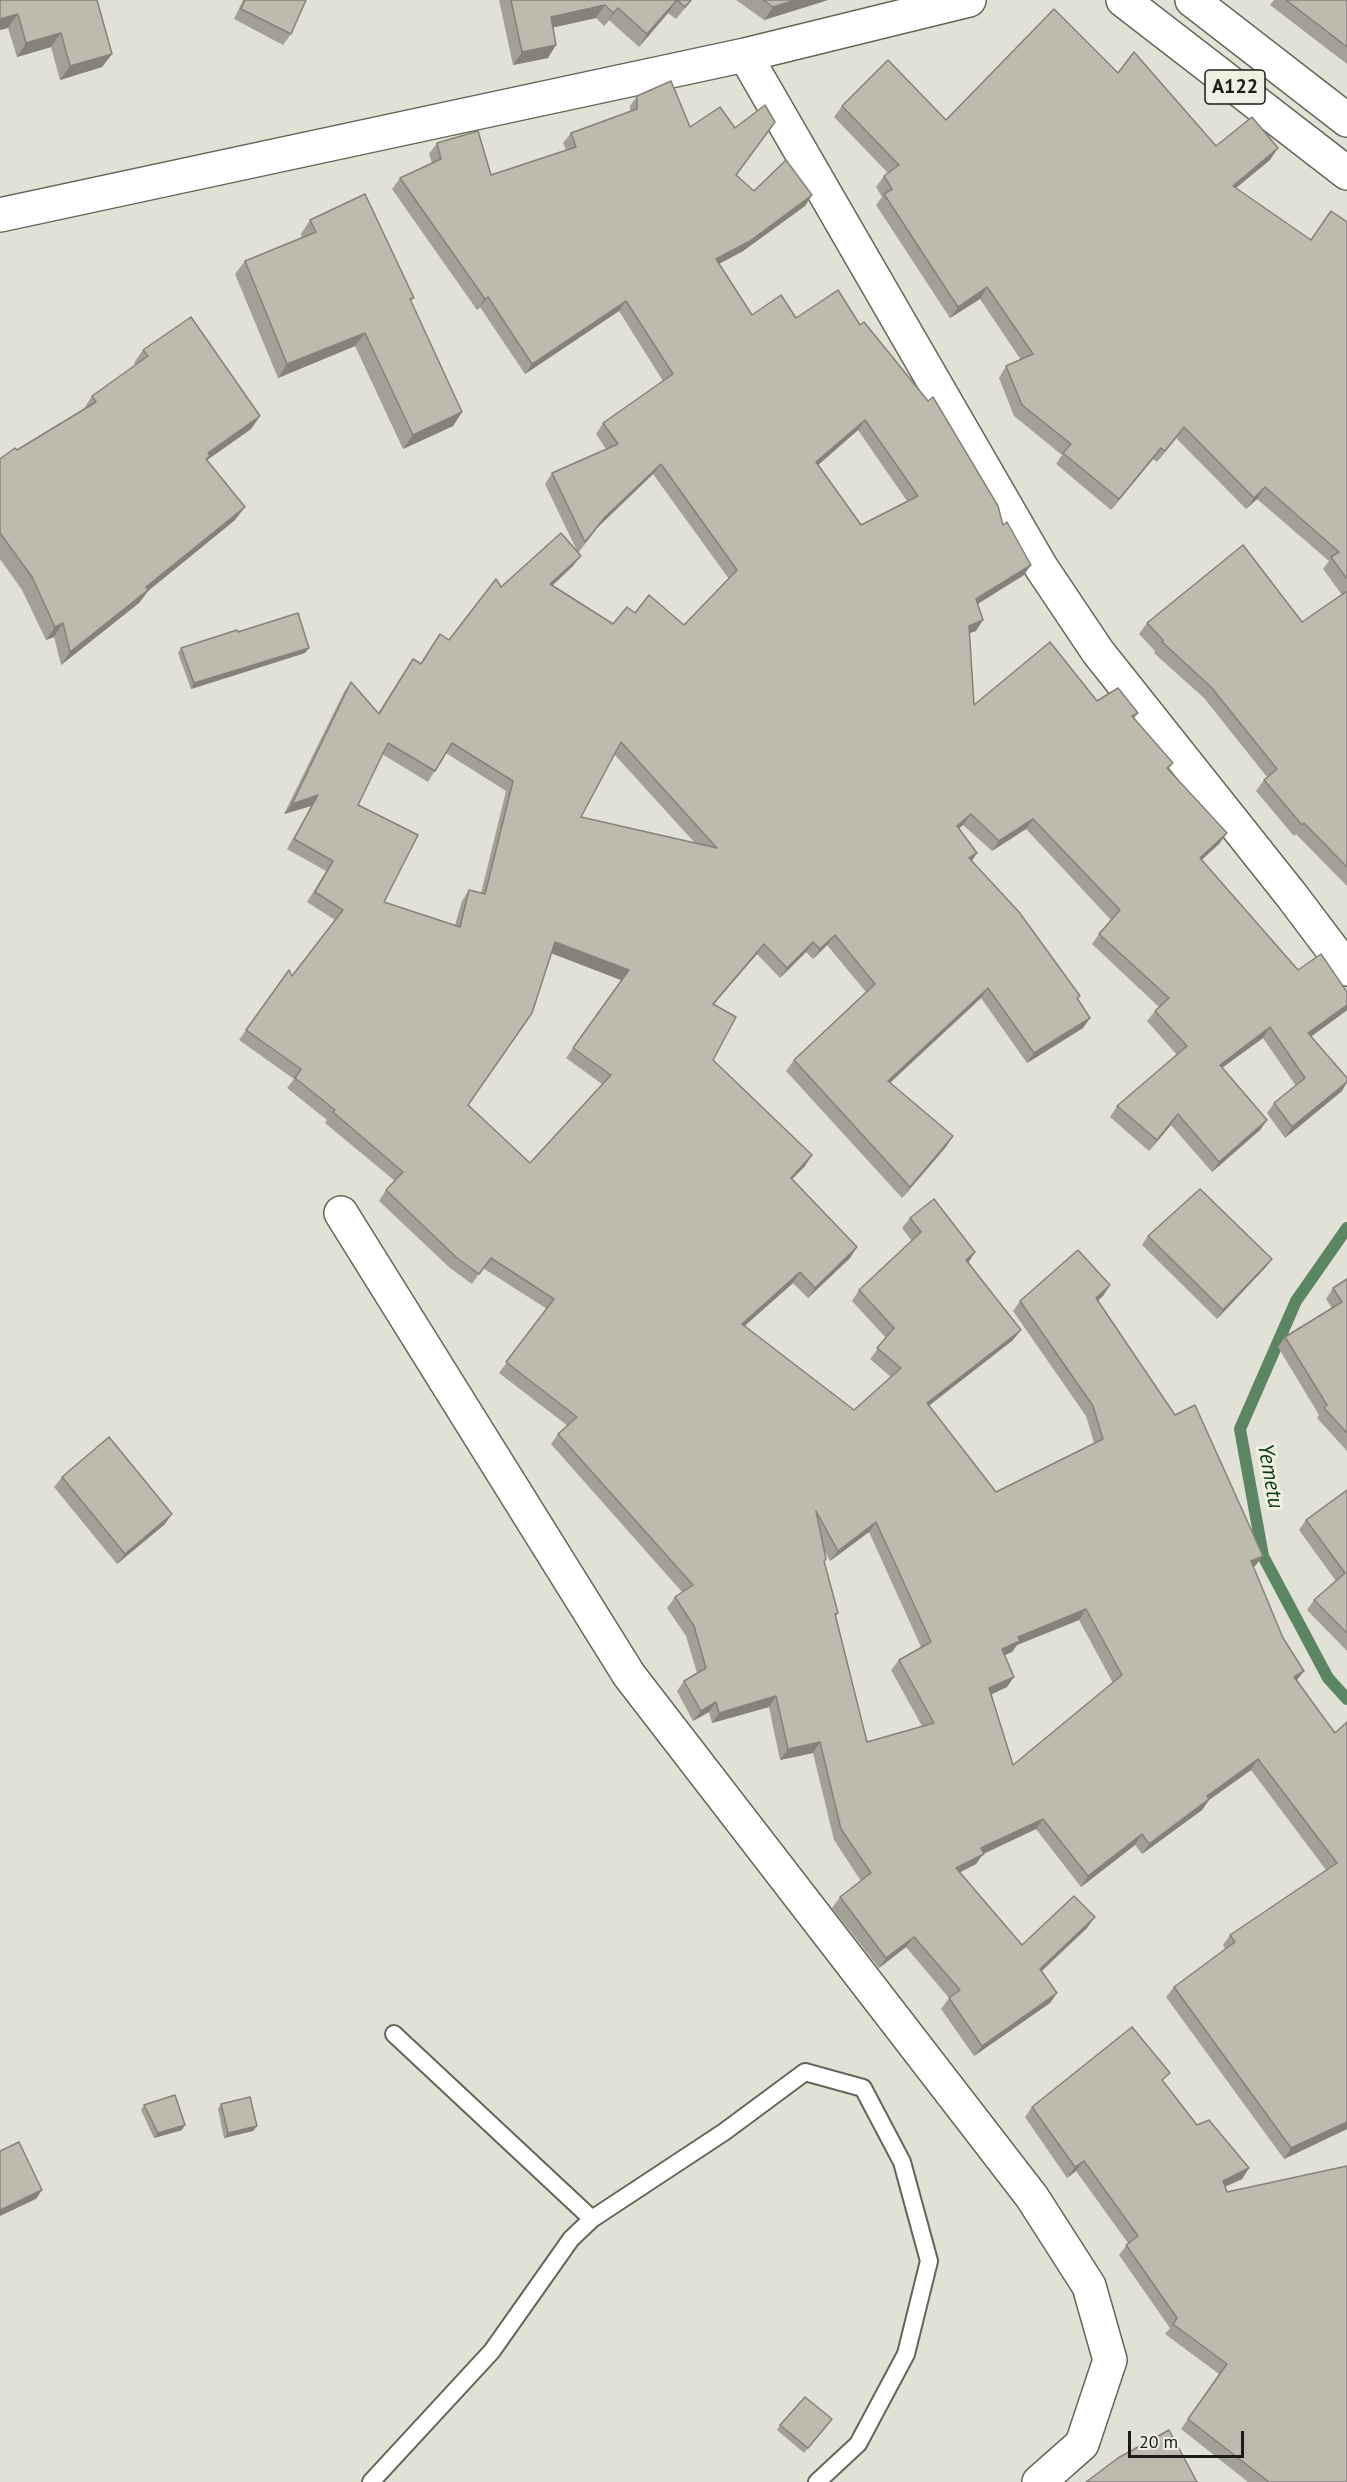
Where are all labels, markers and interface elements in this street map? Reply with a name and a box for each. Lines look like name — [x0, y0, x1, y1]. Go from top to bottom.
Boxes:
road number: A122 — [1205, 70, 1265, 104]
water label: Yemetu — [1251, 1442, 1289, 1510]
scale bar — [1131, 2419, 1246, 2457]
text: 20 m — [1139, 2430, 1178, 2453]

